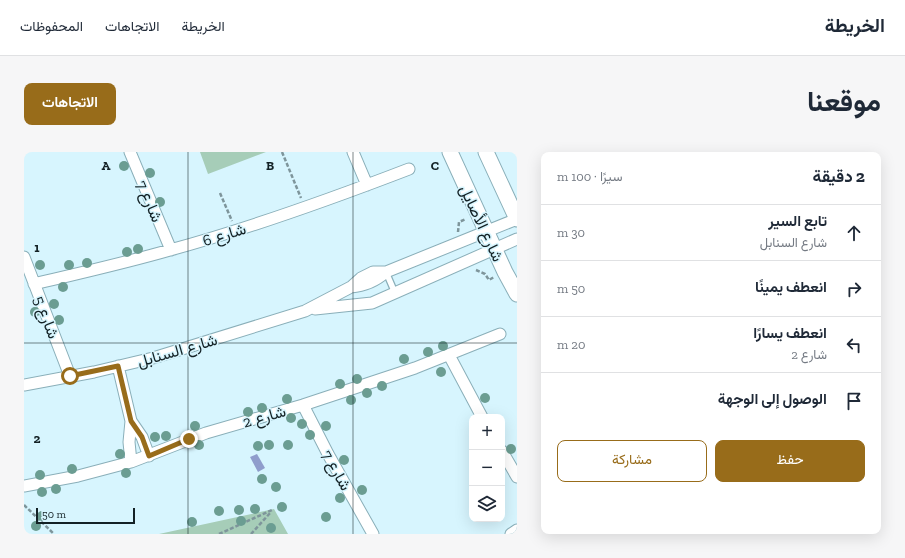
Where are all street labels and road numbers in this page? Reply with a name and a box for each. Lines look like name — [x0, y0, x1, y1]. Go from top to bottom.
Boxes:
street label: شارع 7 — [130, 178, 167, 226]
street label: شارع الأصايل — [454, 182, 508, 265]
street label: شارع 6 — [200, 219, 249, 252]
street label: شارع 5 — [28, 293, 63, 342]
street label: شارع السنابل — [135, 330, 220, 373]
street label: شارع 2 — [240, 401, 288, 434]
street label: شارع 7 — [316, 447, 355, 495]

